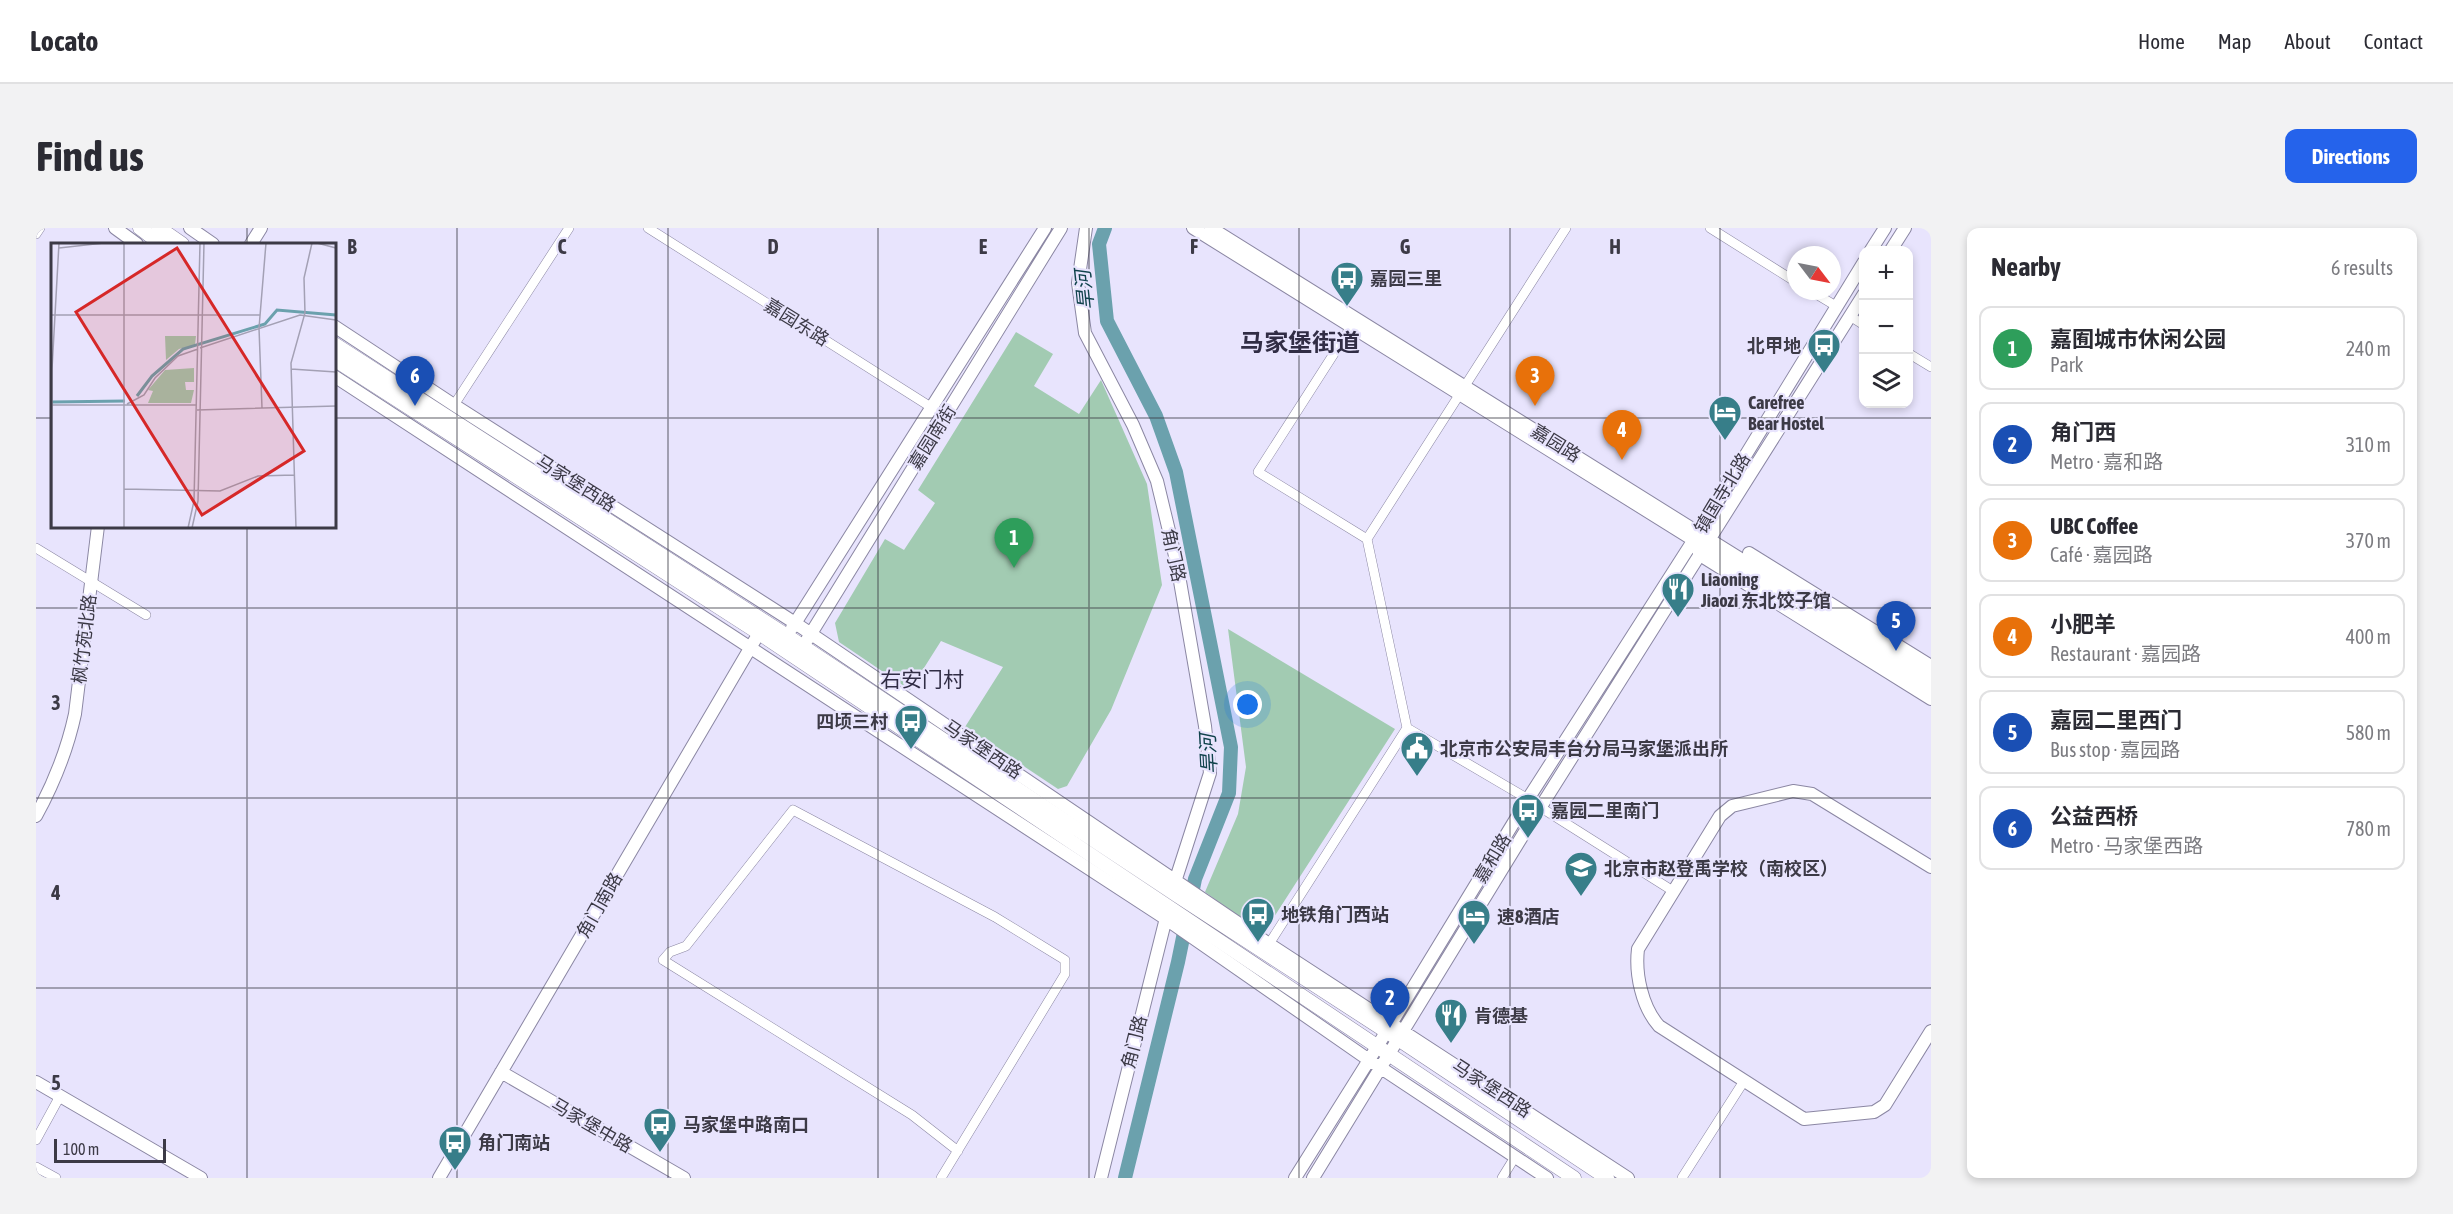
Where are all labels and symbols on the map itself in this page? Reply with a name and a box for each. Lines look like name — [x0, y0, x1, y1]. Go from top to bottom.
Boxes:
text: B — [347, 235, 357, 258]
text: C — [558, 235, 567, 258]
text: D — [767, 235, 779, 258]
text: E — [979, 235, 988, 258]
text: F — [1190, 235, 1198, 258]
text: G — [1400, 235, 1411, 258]
text: H — [1609, 235, 1621, 258]
inset map — [51, 243, 336, 528]
north arrow — [1787, 246, 1841, 300]
bus stop icon: 嘉园三里 — [1329, 260, 1365, 307]
water label: 旱河 — [1070, 265, 1098, 311]
place label: 嘉园三里 — [1370, 268, 1442, 289]
street label: 嘉园东路 — [761, 294, 833, 350]
bus stop icon: 北甲地 — [1806, 327, 1842, 374]
district label: 马家堡街道 — [1240, 329, 1360, 356]
place label: 北甲地 — [1747, 335, 1801, 356]
pin: 6 — [396, 356, 434, 406]
pin: 3 — [1516, 356, 1554, 406]
place label: Carefree Bear Hostel — [1748, 392, 1824, 434]
hotel icon: Carefree Bear Hostel — [1707, 394, 1743, 441]
street label: 嘉园南街 — [904, 401, 960, 473]
pin: 4 — [1602, 410, 1642, 460]
street label: 嘉园路 — [1528, 420, 1584, 466]
street label: 镇国寺北路 — [1690, 449, 1754, 537]
street label: 马家堡西路 — [532, 450, 620, 516]
pin: 1 — [994, 518, 1034, 568]
street label: 角门路 — [1158, 526, 1190, 584]
place label: Liaoning Jiaozi 东北饺子馆 — [1700, 569, 1831, 611]
restaurant icon: Liaoning Jiaozi 东北饺子馆 — [1660, 571, 1696, 618]
street label: 枫竹苑北路 — [68, 593, 100, 685]
pin: 5 — [1876, 602, 1916, 651]
district label: 右安门村 — [880, 667, 964, 691]
your location — [1233, 690, 1262, 719]
text: 3 — [51, 691, 61, 714]
bus stop icon: 四顷三村 — [893, 703, 929, 750]
place label: 四顷三村 — [816, 711, 888, 732]
street label: 马家堡西路 — [940, 715, 1026, 783]
water label: 旱河 — [1195, 729, 1221, 775]
public building icon: 北京市公安局丰台分局马家堡派出所 — [1399, 730, 1435, 777]
place label: 北京市公安局丰台分局马家堡派出所 — [1440, 738, 1728, 759]
bus stop icon: 嘉园二里南门 — [1510, 792, 1546, 839]
place label: 嘉园二里南门 — [1551, 800, 1659, 821]
street label: 嘉和路 — [1469, 829, 1515, 887]
school or university icon: 北京市赵登禹学校（南校区） — [1563, 850, 1599, 897]
place label: 北京市赵登禹学校（南校区） — [1604, 858, 1838, 879]
street label: 角门南路 — [572, 869, 626, 941]
text: 4 — [50, 881, 61, 904]
bus stop icon: 地铁角门西站 — [1240, 896, 1276, 943]
hotel icon: 速8酒店 — [1456, 898, 1492, 945]
place label: 地铁角门西站 — [1281, 904, 1389, 925]
place label: 速8酒店 — [1497, 906, 1559, 927]
pin: 2 — [1370, 978, 1410, 1028]
restaurant icon: 肯德基 — [1433, 997, 1469, 1044]
place label: 肯德基 — [1474, 1005, 1528, 1026]
street label: 角门路 — [1117, 1013, 1151, 1071]
street label: 马家堡西路 — [1449, 1055, 1535, 1121]
text: 5 — [51, 1071, 61, 1094]
street label: 马家堡中路 — [548, 1093, 636, 1157]
bus stop icon: 马家堡中路南口 — [642, 1106, 678, 1153]
place label: 马家堡中路南口 — [683, 1114, 809, 1135]
bus stop icon: 角门南站 — [437, 1124, 473, 1171]
place label: 角门南站 — [478, 1132, 550, 1153]
scale bar — [54, 1136, 166, 1164]

